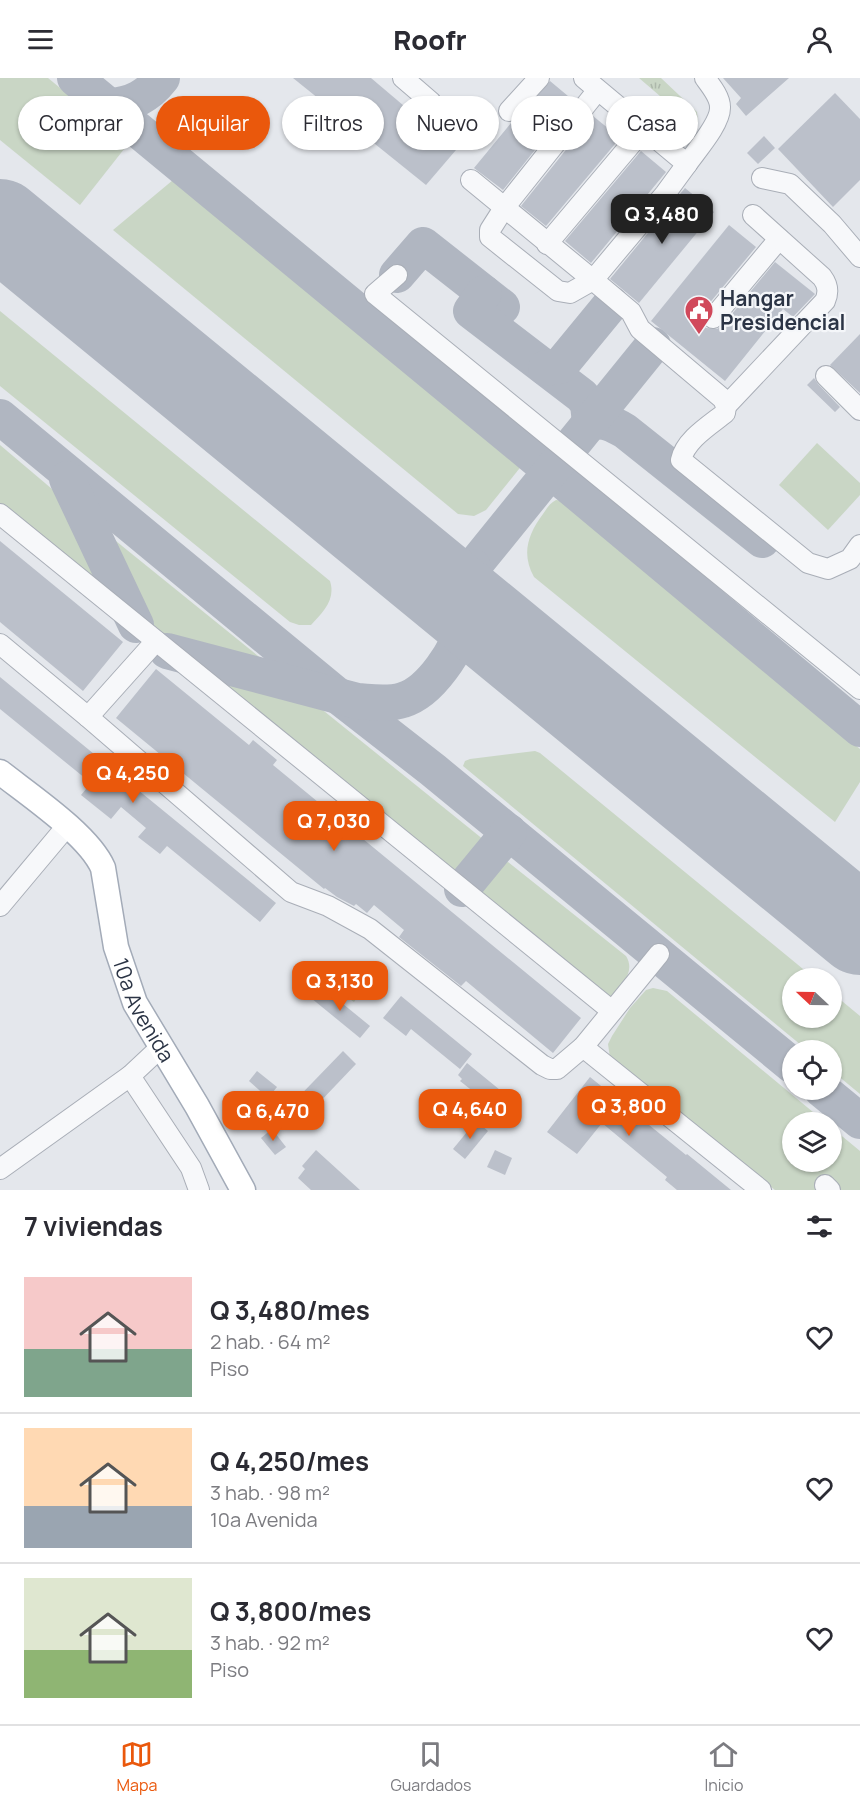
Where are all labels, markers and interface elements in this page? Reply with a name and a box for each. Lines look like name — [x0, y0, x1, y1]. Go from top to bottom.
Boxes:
text: Roofr — [393, 21, 467, 58]
icon: menu — [24, 23, 57, 56]
icon: person — [803, 23, 836, 56]
chip: Comprar — [18, 96, 144, 150]
chip: Alquilar — [156, 96, 270, 150]
chip: Filtros — [282, 96, 384, 150]
chip: Nuevo — [396, 96, 499, 150]
chip: Piso — [511, 96, 594, 150]
chip: Casa — [606, 96, 698, 150]
pin: Q 3,480 — [607, 194, 717, 245]
text: Q 3,480 — [625, 200, 699, 227]
place label: Hangar Presidencial — [720, 284, 845, 336]
public building icon: Hangar Presidencial — [683, 294, 715, 336]
pin: Q 4,250 — [78, 753, 188, 804]
text: Q 4,250 — [96, 759, 170, 786]
pin: Q 7,030 — [279, 801, 389, 852]
text: Q 7,030 — [297, 807, 371, 834]
street label: 10a Avenida — [107, 954, 181, 1067]
pin: Q 3,130 — [285, 961, 395, 1012]
text: Q 3,130 — [306, 967, 374, 994]
north arrow — [782, 968, 842, 1028]
map controls — [782, 968, 842, 1172]
button: locate — [782, 1040, 842, 1100]
pin: Q 3,800 — [574, 1086, 684, 1137]
pin: Q 4,640 — [415, 1089, 525, 1140]
pin: Q 6,470 — [218, 1091, 328, 1142]
text: Q 3,800 — [591, 1092, 667, 1119]
text: Q 4,640 — [433, 1095, 507, 1122]
text: Q 6,470 — [236, 1097, 310, 1124]
button: layers — [782, 1112, 842, 1172]
text: 7 viviendas — [24, 1208, 163, 1244]
icon: filters — [803, 1210, 836, 1243]
text: Q 3,480/mes — [210, 1292, 370, 1328]
icon: home — [72, 1301, 144, 1373]
icon: heart — [803, 1321, 836, 1354]
text: 2 hab. · 64 m² — [210, 1328, 331, 1355]
text: Piso — [210, 1355, 249, 1382]
text: Q 4,250/mes — [210, 1443, 369, 1479]
icon: home — [72, 1452, 144, 1524]
icon: heart — [803, 1472, 836, 1505]
text: 3 hab. · 98 m² — [210, 1479, 330, 1506]
text: 10a Avenida — [210, 1506, 318, 1533]
text: Q 3,800/mes — [210, 1593, 371, 1629]
icon: home — [72, 1602, 144, 1674]
icon: heart — [803, 1622, 836, 1655]
text: 3 hab. · 92 m² — [210, 1629, 330, 1656]
text: Piso — [210, 1656, 249, 1683]
tab: Mapa — [117, 1738, 157, 1796]
tab: Guardados — [390, 1738, 471, 1796]
tab: Inicio — [705, 1738, 743, 1796]

